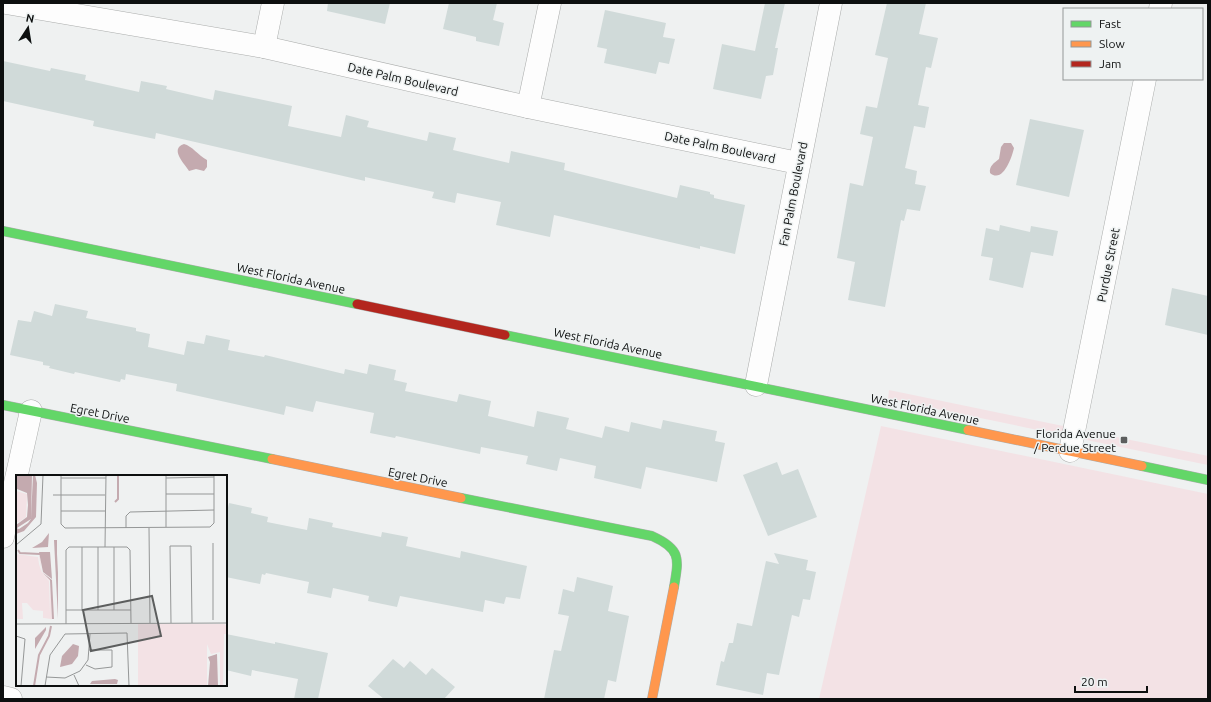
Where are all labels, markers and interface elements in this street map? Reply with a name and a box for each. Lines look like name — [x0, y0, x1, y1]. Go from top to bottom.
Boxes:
north arrow — [8, 8, 48, 48]
legend — [1063, 8, 1203, 80]
text: N — [25, 11, 35, 25]
text: Fast — [1099, 17, 1121, 30]
text: Slow — [1099, 37, 1125, 50]
text: Jam — [1099, 57, 1121, 70]
street label: Date Palm Boulevard — [346, 60, 460, 98]
street label: Date Palm Boulevard — [663, 129, 777, 165]
street label: Fan Palm Boulevard — [777, 141, 809, 247]
street label: Purdue Street — [1094, 227, 1122, 303]
street label: West Florida Avenue — [236, 260, 346, 296]
street label: West Florida Avenue — [553, 325, 663, 361]
street label: West Florida Avenue — [870, 391, 980, 427]
street label: Egret Drive — [69, 401, 131, 425]
place label: Florida Avenue / Perdue Street — [1033, 427, 1116, 454]
marker: Florida Avenue / Perdue Street — [1119, 435, 1129, 445]
street label: Egret Drive — [387, 465, 449, 489]
inset map — [16, 475, 227, 686]
scale bar — [1075, 668, 1147, 694]
text: 20 m — [1081, 675, 1108, 688]

